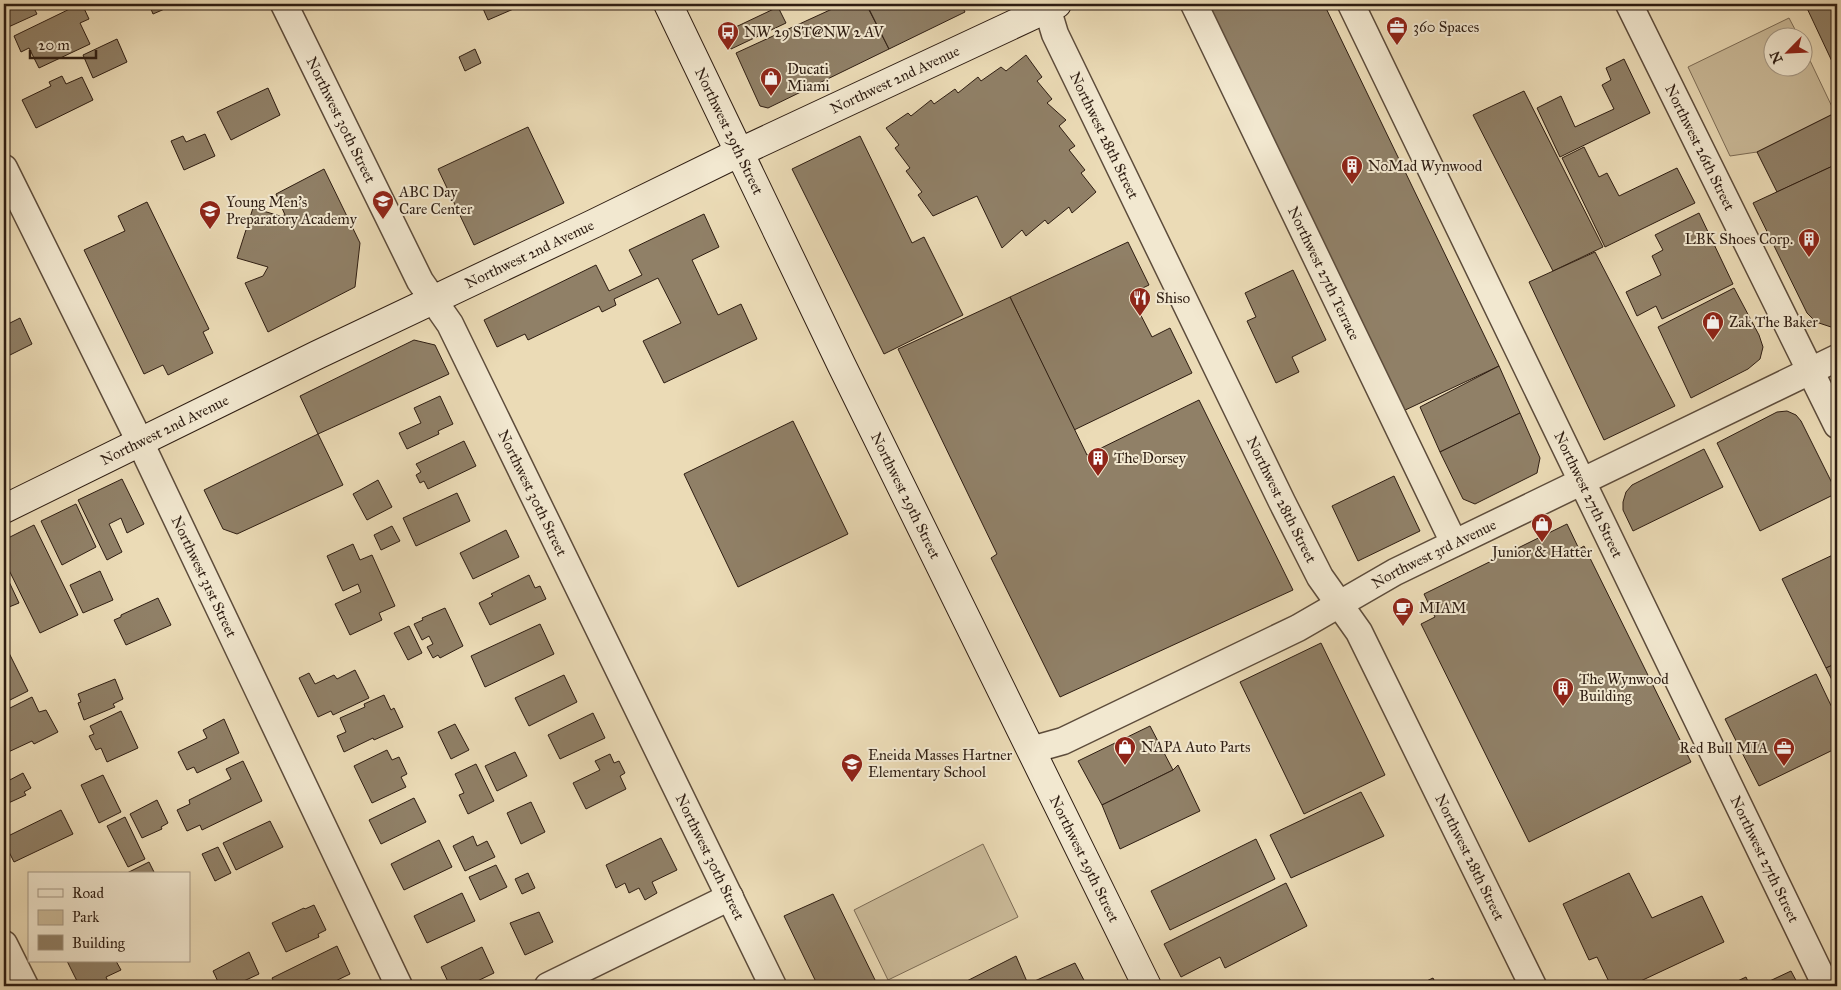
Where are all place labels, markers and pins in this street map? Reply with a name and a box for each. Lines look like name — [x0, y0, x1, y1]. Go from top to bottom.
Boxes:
office icon: 360 Spaces — [1385, 15, 1409, 46]
place label: 360 Spaces — [1413, 18, 1479, 36]
bus stop icon: NW 29 ST@NW 2 AV — [716, 20, 740, 51]
place label: NW 29 ST@NW 2 AV — [744, 23, 884, 41]
place label: Ducati Miami — [787, 60, 830, 95]
shop icon: Ducati Miami — [759, 66, 783, 97]
building icon: NoMad Wynwood — [1340, 154, 1364, 185]
place label: NoMad Wynwood — [1368, 157, 1483, 175]
place label: ABC Day Care Center — [398, 183, 473, 218]
school or university icon: ABC Day Care Center — [371, 189, 395, 220]
place label: Young Men's Preparatory Academy — [226, 193, 358, 228]
school or university icon: Young Men's Preparatory Academy — [198, 199, 222, 230]
building icon: LBK Shoes Corp. — [1797, 227, 1821, 258]
place label: LBK Shoes Corp. — [1685, 230, 1793, 248]
restaurant icon: Shiso — [1128, 286, 1152, 317]
place label: Shiso — [1156, 289, 1191, 307]
shop icon: Zak The Baker — [1701, 310, 1725, 341]
place label: Zak The Baker — [1729, 313, 1818, 331]
building icon: The Dorsey — [1086, 446, 1110, 477]
place label: The Dorsey — [1114, 449, 1187, 467]
shop icon: Junior & Hatter — [1530, 512, 1554, 543]
place label: Junior & Hatter — [1490, 543, 1592, 562]
cafe icon: MIAM — [1391, 596, 1415, 627]
place label: MIAM — [1419, 599, 1466, 617]
place label: The Wynwood Building — [1579, 670, 1669, 705]
building icon: The Wynwood Building — [1551, 676, 1575, 707]
shop icon: NAPA Auto Parts — [1113, 735, 1137, 766]
office icon: Red Bull MIA — [1772, 736, 1796, 767]
place label: NAPA Auto Parts — [1141, 738, 1250, 756]
place label: Red Bull MIA — [1679, 739, 1768, 757]
place label: Eneida Masses Hartner Elementary School — [868, 746, 1013, 781]
school or university icon: Eneida Masses Hartner Elementary School — [840, 752, 864, 783]

